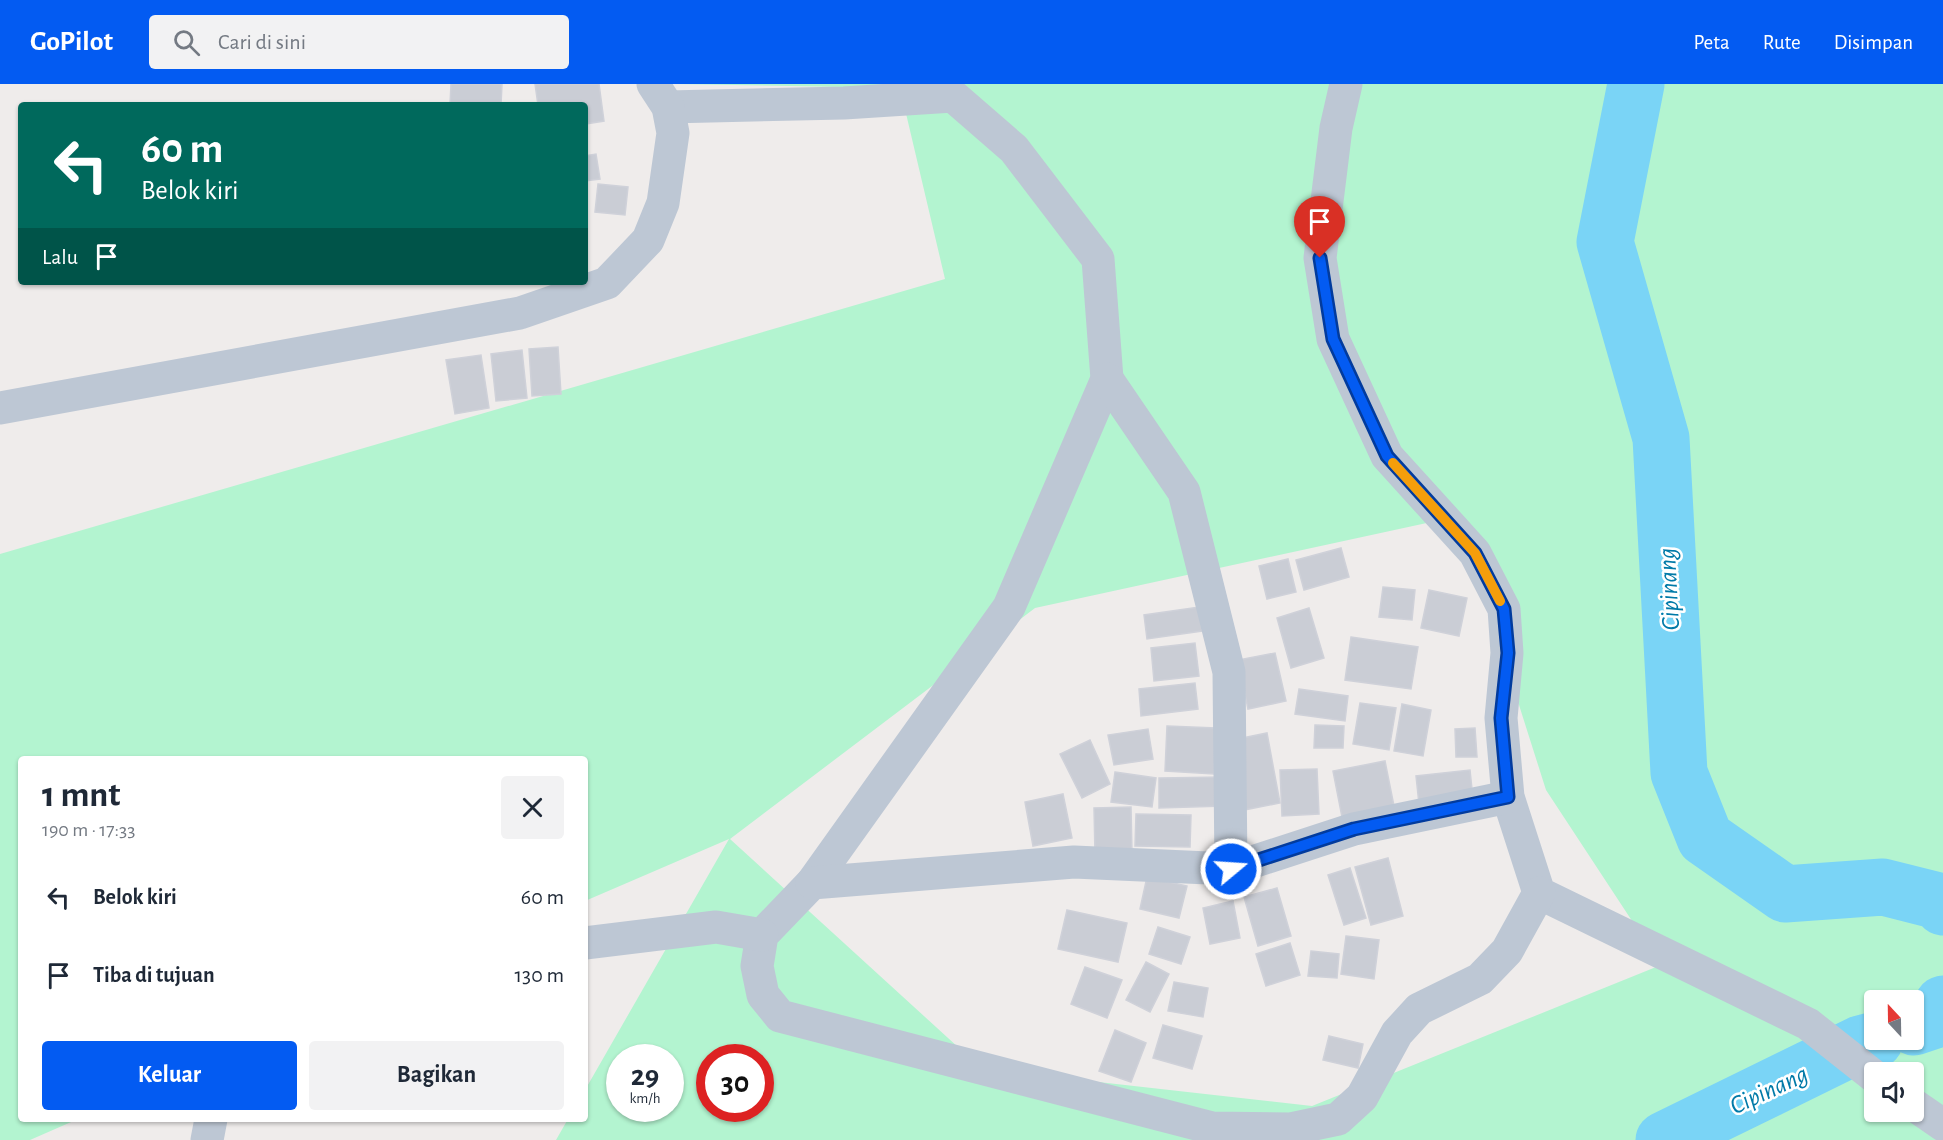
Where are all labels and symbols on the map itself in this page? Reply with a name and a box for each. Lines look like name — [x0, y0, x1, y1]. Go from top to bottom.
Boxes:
pin — [1294, 196, 1345, 258]
water label: Cipinang — [1654, 547, 1684, 631]
position arrow — [1199, 837, 1263, 901]
north arrow — [1864, 990, 1924, 1050]
speed limit sign: 30 — [696, 1044, 774, 1122]
water label: Cipinang — [1726, 1061, 1812, 1119]

